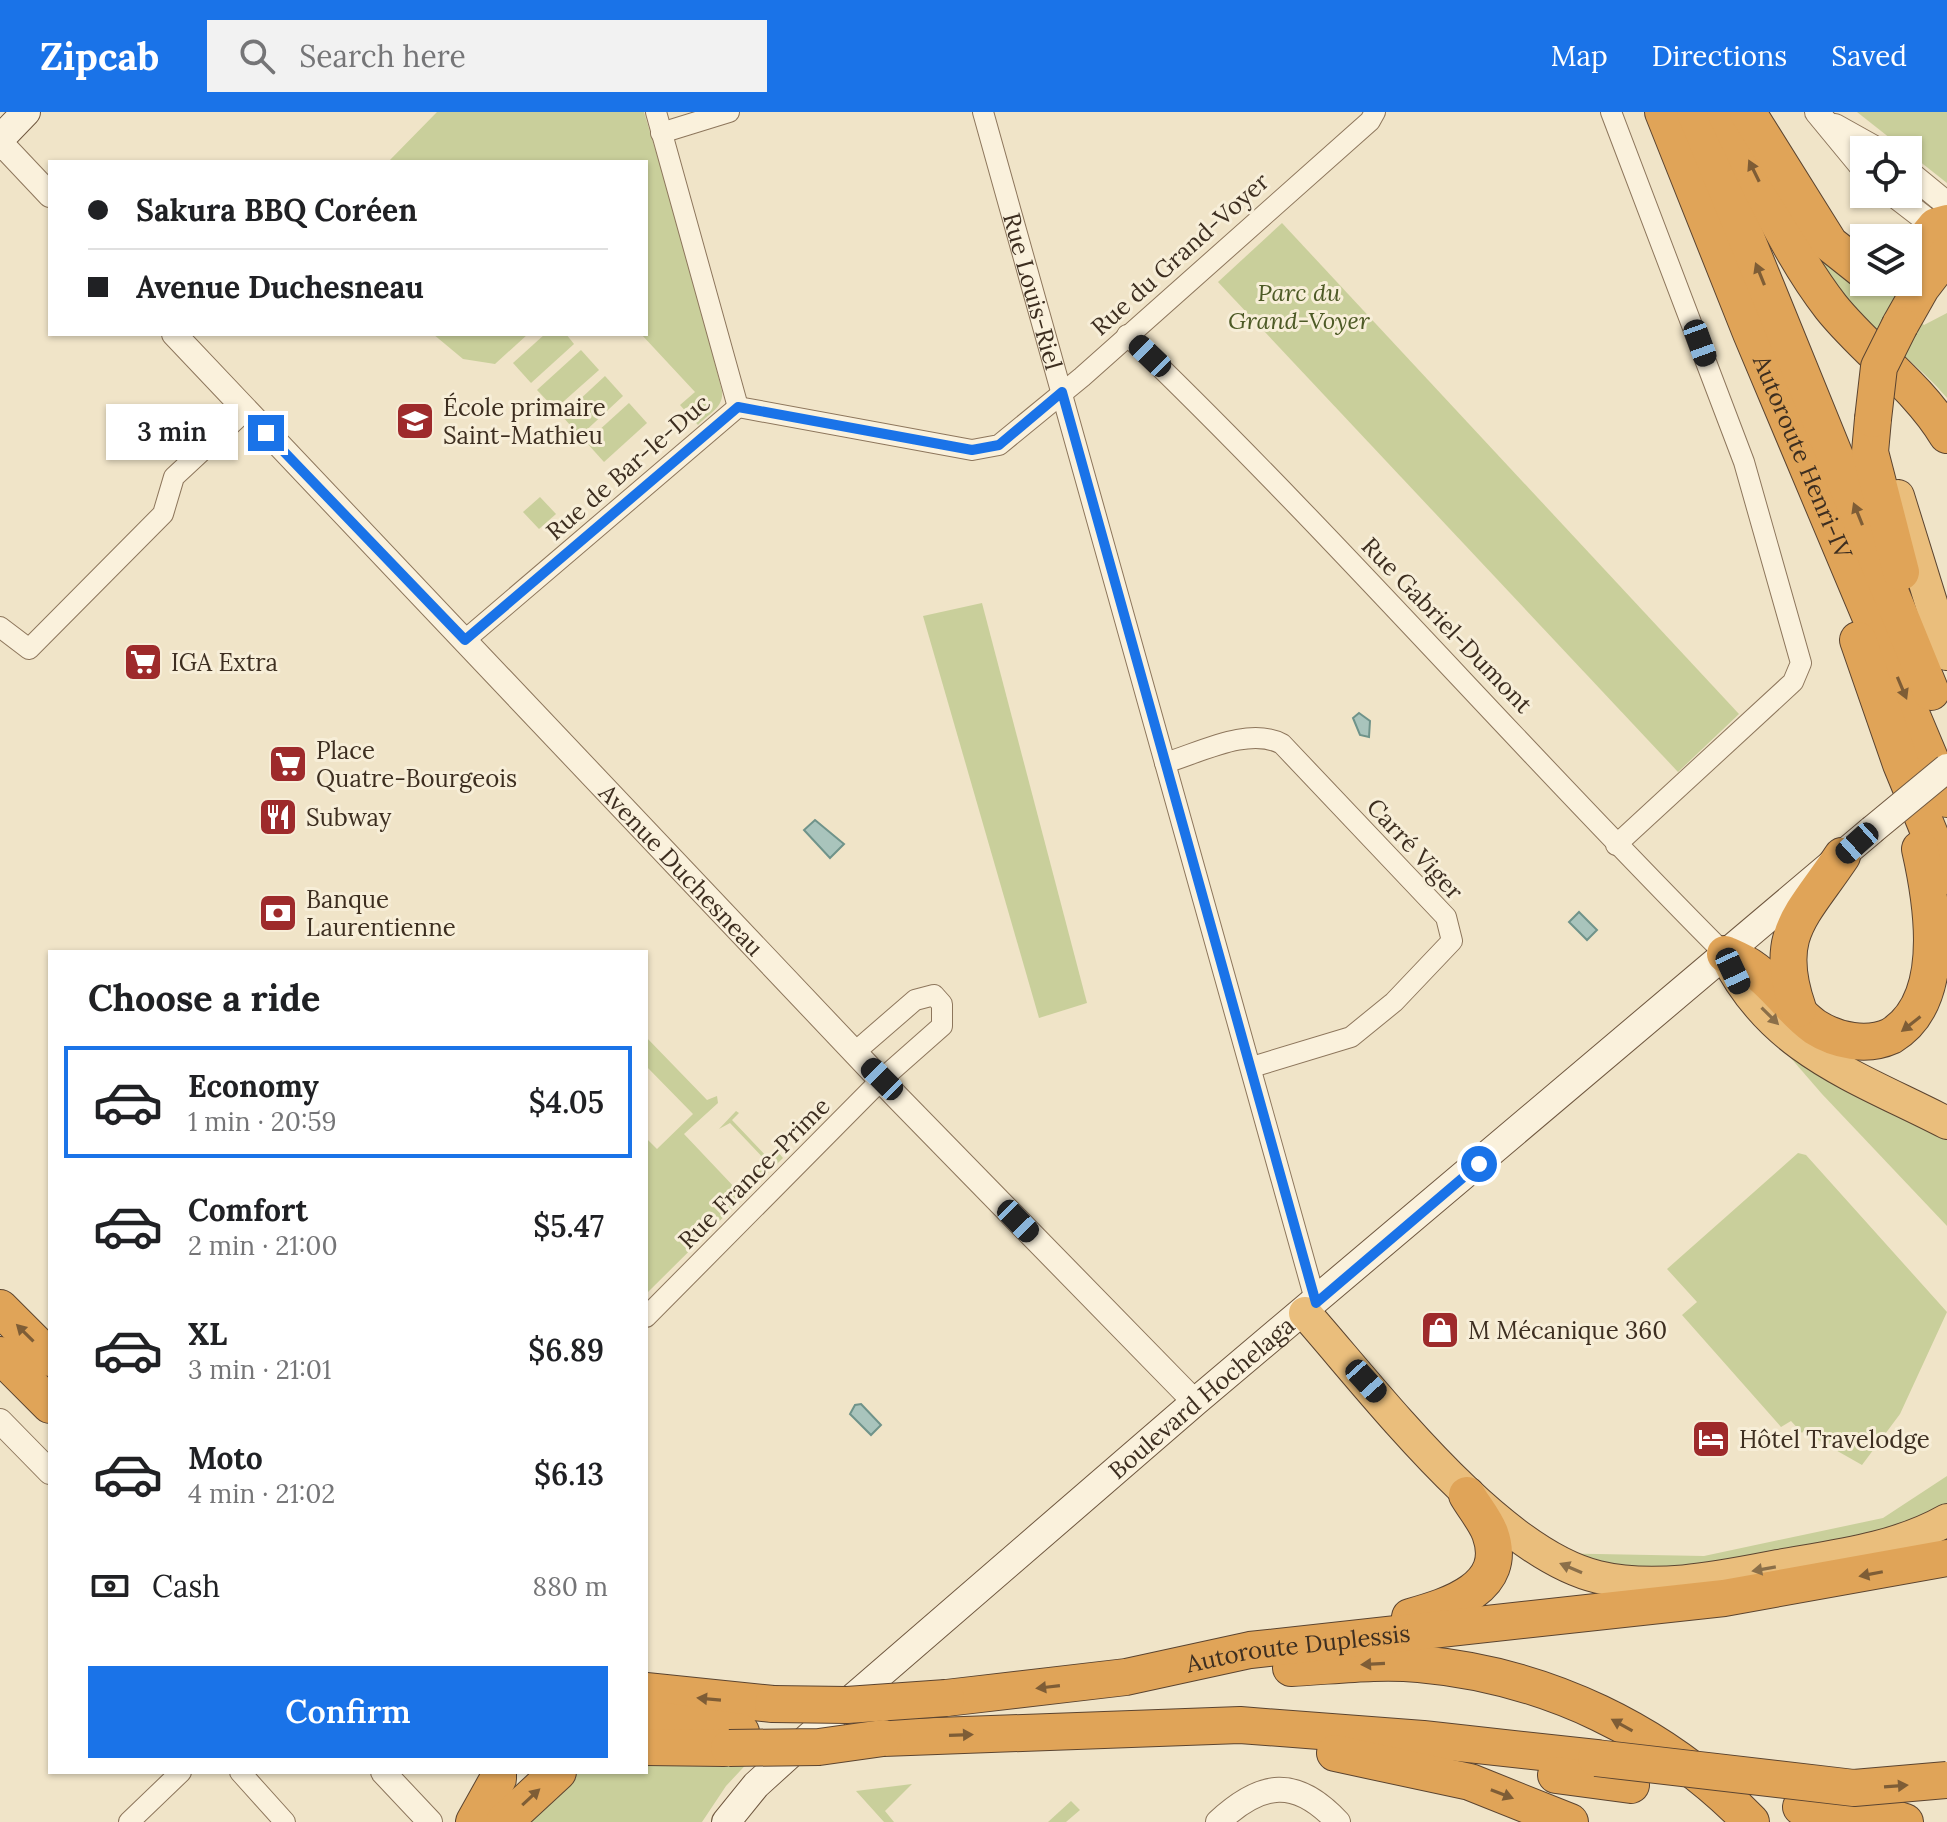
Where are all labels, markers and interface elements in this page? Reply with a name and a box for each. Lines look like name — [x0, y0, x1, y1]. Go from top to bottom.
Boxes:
search box — [207, 20, 767, 92]
text: Zipcab — [40, 32, 159, 80]
icon: search — [235, 34, 279, 78]
text: Search here — [299, 37, 466, 75]
text: Map — [1551, 38, 1608, 74]
text: Directions — [1652, 38, 1787, 74]
text: Saved — [1831, 38, 1907, 74]
map controls — [1850, 136, 1922, 296]
button: locate — [1850, 136, 1922, 208]
one-way arrow — [1747, 159, 1761, 183]
street label: Rue du Grand-Voyer — [1085, 165, 1276, 342]
text: Sakura BBQ Coréen — [136, 191, 417, 229]
street label: Rue Louis-Riel — [996, 209, 1070, 373]
button: layers — [1850, 224, 1922, 296]
one-way arrow — [1753, 262, 1766, 286]
text: Avenue Duchesneau — [136, 268, 424, 306]
park label: Parc du Grand-Voyer — [1228, 277, 1370, 336]
car — [1681, 316, 1719, 370]
car — [1124, 331, 1176, 381]
street label: Autoroute Henri-IV — [1746, 349, 1860, 564]
street label: Rue de Bar-le-Duc — [540, 387, 716, 547]
place label: École primaire Saint-Mathieu — [443, 392, 606, 451]
school or university icon: École primaire Saint-Mathieu — [394, 400, 436, 442]
callout: 3 min — [106, 405, 238, 461]
text: 3 min — [137, 415, 207, 448]
route end — [248, 415, 284, 451]
one-way arrow — [1851, 502, 1864, 526]
street label: Rue Gabriel-Dumont — [1355, 531, 1539, 720]
supermarket icon: IGA Extra — [122, 641, 164, 683]
place label: IGA Extra — [171, 647, 278, 678]
one-way arrow — [1896, 676, 1909, 700]
place label: Place Quatre-Bourgeois — [316, 735, 517, 794]
supermarket icon: Place Quatre-Bourgeois — [267, 743, 309, 785]
street label: Avenue Duchesneau — [592, 776, 770, 962]
street label: Carré Viger — [1360, 792, 1470, 907]
restaurant icon: Subway — [257, 796, 299, 838]
place label: Subway — [306, 802, 392, 833]
car — [1831, 818, 1883, 868]
place label: Banque Laurentienne — [306, 884, 456, 943]
bank icon: Banque Laurentienne — [257, 892, 299, 934]
car — [1712, 944, 1754, 998]
text: Choose a ride — [88, 975, 320, 1021]
one-way arrow — [1760, 1006, 1779, 1025]
one-way arrow — [1901, 1015, 1921, 1031]
car — [857, 1054, 907, 1104]
icon: car — [92, 1066, 164, 1138]
text: Economy — [188, 1067, 319, 1105]
text: $4.05 — [529, 1083, 604, 1121]
street label: Rue France-Prime — [672, 1091, 836, 1255]
text: 1 min · 20:59 — [188, 1105, 337, 1138]
route start — [1461, 1146, 1497, 1182]
icon: car — [92, 1190, 164, 1262]
text: Comfort — [188, 1191, 308, 1229]
car — [993, 1195, 1043, 1247]
text: $5.47 — [533, 1207, 604, 1245]
text: 2 min · 21:00 — [188, 1229, 338, 1262]
street label: Boulevard Hochelaga — [1102, 1309, 1301, 1485]
shop icon: M Mécanique 360 — [1419, 1309, 1461, 1351]
icon: car — [92, 1314, 164, 1386]
text: XL — [188, 1315, 227, 1353]
place label: M Mécanique 360 — [1468, 1315, 1667, 1346]
one-way arrow — [16, 1324, 35, 1343]
text: $6.89 — [528, 1331, 604, 1369]
text: 3 min · 21:01 — [188, 1353, 331, 1386]
car — [1341, 1355, 1391, 1407]
hotel icon: Hôtel Travelodge — [1690, 1418, 1732, 1460]
place label: Hôtel Travelodge — [1739, 1424, 1930, 1455]
icon: car — [92, 1438, 164, 1510]
text: Moto — [188, 1439, 263, 1477]
text: $6.13 — [534, 1455, 604, 1493]
text: 4 min · 21:02 — [188, 1477, 335, 1510]
one-way arrow — [1559, 1561, 1583, 1574]
one-way arrow — [1752, 1563, 1777, 1575]
icon: cash — [88, 1564, 132, 1608]
text: Cash — [152, 1567, 220, 1605]
one-way arrow — [1858, 1568, 1883, 1580]
text: 880 m — [533, 1570, 608, 1603]
street label: Autoroute Duplessis — [1182, 1617, 1412, 1679]
one-way arrow — [1360, 1657, 1385, 1670]
button: Confirm — [88, 1666, 608, 1758]
one-way arrow — [1035, 1680, 1060, 1693]
one-way arrow — [696, 1692, 721, 1705]
one-way arrow — [1611, 1718, 1634, 1732]
one-way arrow — [949, 1729, 974, 1742]
one-way arrow — [1884, 1779, 1909, 1792]
one-way arrow — [521, 1788, 540, 1806]
one-way arrow — [1490, 1788, 1514, 1801]

